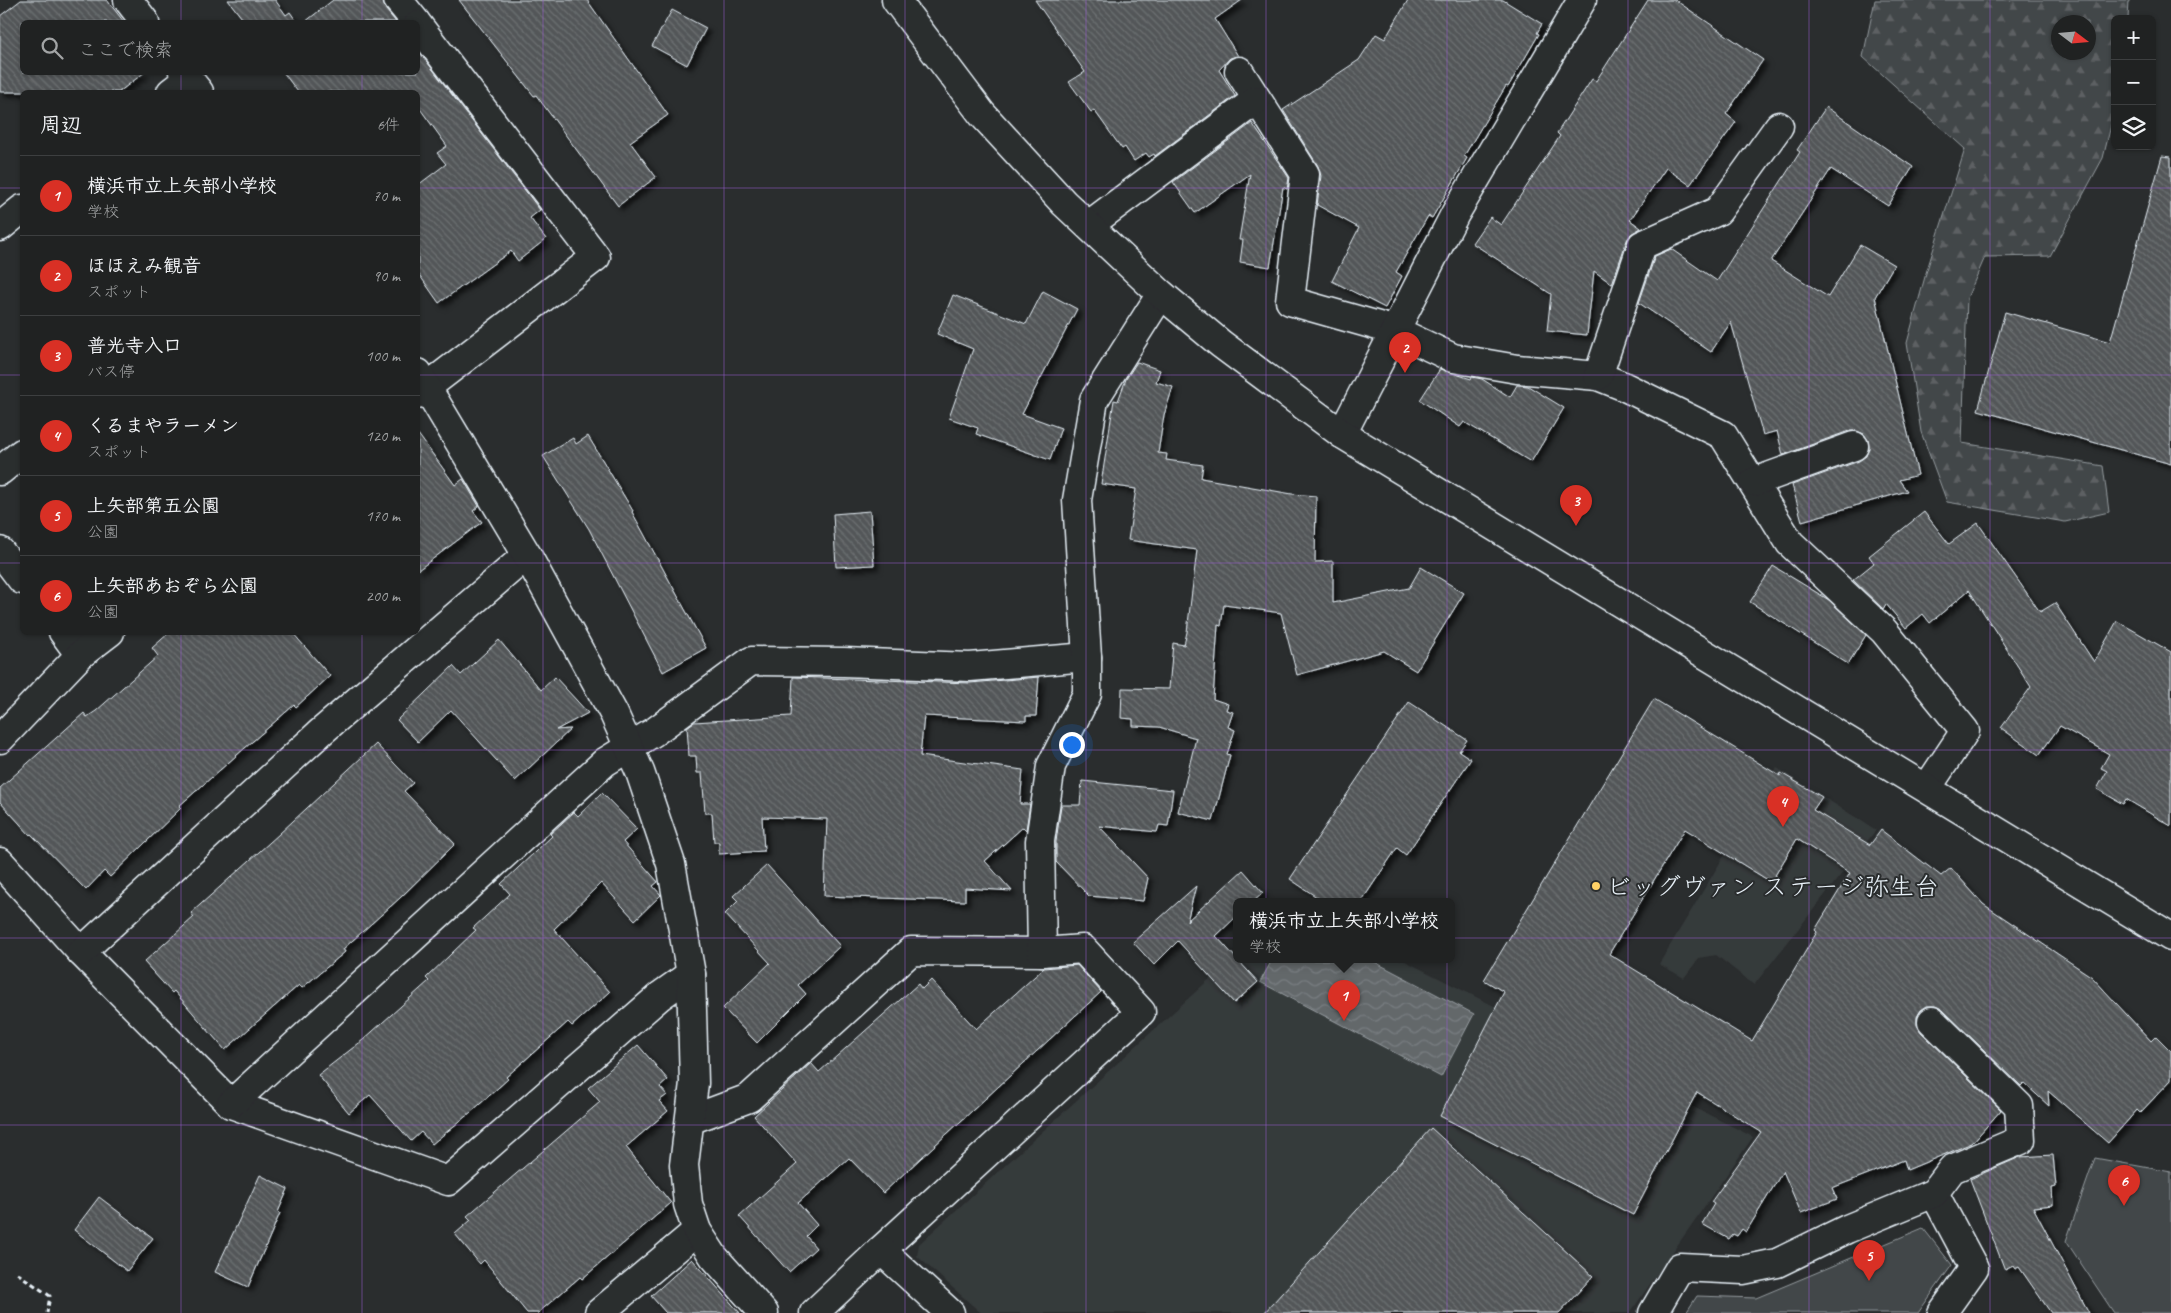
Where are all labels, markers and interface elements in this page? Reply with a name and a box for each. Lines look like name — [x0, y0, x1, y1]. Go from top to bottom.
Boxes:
north arrow — [2051, 15, 2096, 60]
map controls — [2111, 15, 2156, 150]
button: + — [2111, 15, 2156, 60]
search box — [20, 20, 420, 75]
icon: search — [38, 34, 66, 62]
text: ここで検索 — [78, 38, 173, 62]
button: − — [2111, 60, 2156, 105]
button: layers — [2111, 105, 2156, 150]
text: 周辺 — [40, 112, 82, 138]
text: 6件 — [377, 115, 400, 135]
text: 横浜市立上矢部小学校 — [87, 174, 277, 198]
text: 1 — [52, 186, 60, 206]
text: 70 m — [373, 186, 400, 206]
text: 学校 — [87, 202, 119, 222]
text: ほほえみ観音 — [87, 254, 201, 278]
text: 2 — [52, 266, 60, 286]
text: 90 m — [373, 266, 400, 286]
text: スポット — [87, 282, 151, 302]
pin: 2 — [1389, 332, 1421, 373]
text: 普光寺入口 — [87, 334, 182, 358]
text: 3 — [52, 346, 60, 366]
text: 100 m — [366, 346, 400, 366]
text: バス停 — [87, 362, 135, 382]
text: くるまやラーメン — [87, 414, 239, 438]
text: 4 — [52, 426, 60, 446]
text: 120 m — [366, 426, 400, 446]
text: スポット — [87, 442, 151, 462]
pin: 3 — [1560, 485, 1592, 526]
text: 上矢部第五公園 — [87, 494, 220, 518]
text: 5 — [53, 506, 59, 526]
text: 170 m — [366, 506, 400, 526]
text: 公園 — [87, 522, 119, 542]
text: 上矢部あおぞら公園 — [87, 574, 258, 598]
text: 6 — [52, 586, 60, 606]
text: 200 m — [366, 586, 400, 606]
text: 公園 — [87, 602, 119, 622]
your location — [1059, 732, 1085, 758]
pin: 4 — [1767, 786, 1799, 827]
place label: ビッグヴァン ステージ弥生台 — [1606, 871, 1939, 903]
marker: ビッグヴァン ステージ弥生台 — [1590, 880, 1602, 892]
popup — [1233, 898, 1455, 963]
text: 横浜市立上矢部小学校 — [1249, 909, 1439, 933]
text: 学校 — [1249, 937, 1281, 957]
pin: 1 — [1328, 980, 1360, 1021]
pin: 6 — [2108, 1165, 2140, 1206]
pin: 5 — [1853, 1240, 1885, 1281]

